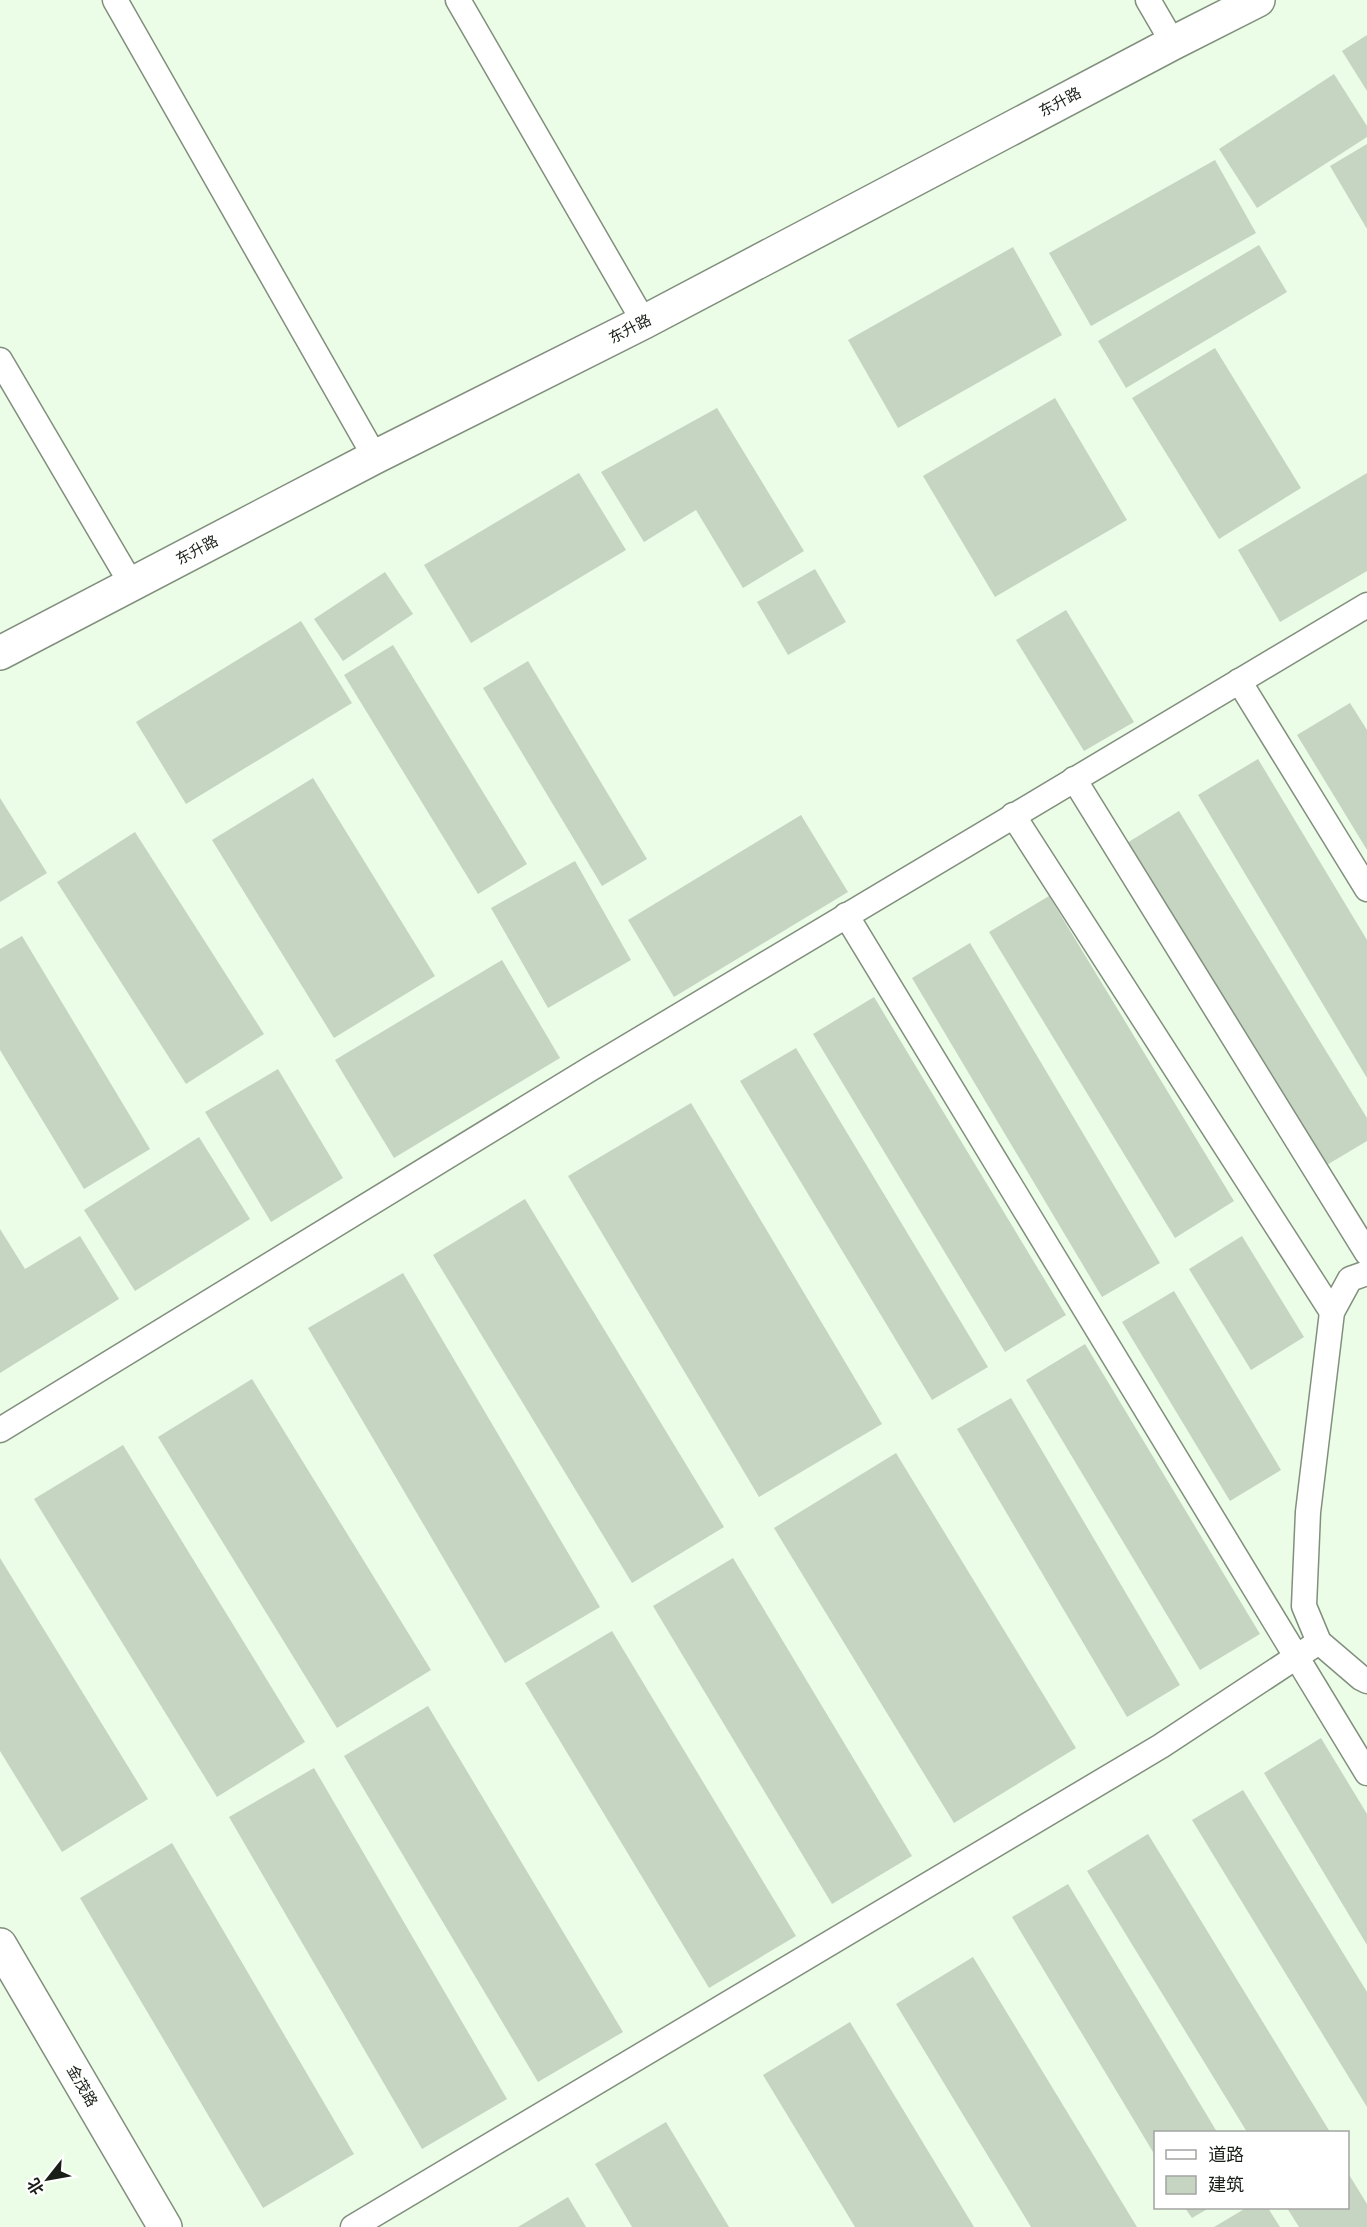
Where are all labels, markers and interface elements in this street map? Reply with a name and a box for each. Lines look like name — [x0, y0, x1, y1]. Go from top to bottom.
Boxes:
street label: 东升路 — [1036, 83, 1084, 121]
street label: 东升路 — [606, 311, 654, 347]
street label: 东升路 — [173, 531, 221, 569]
street label: 金茂路 — [63, 2062, 101, 2110]
legend — [1154, 2131, 1349, 2209]
text: 道路 — [1208, 2144, 1244, 2166]
north arrow — [18, 2149, 78, 2209]
text: 北 — [23, 2174, 49, 2198]
text: 建筑 — [1208, 2174, 1244, 2196]

